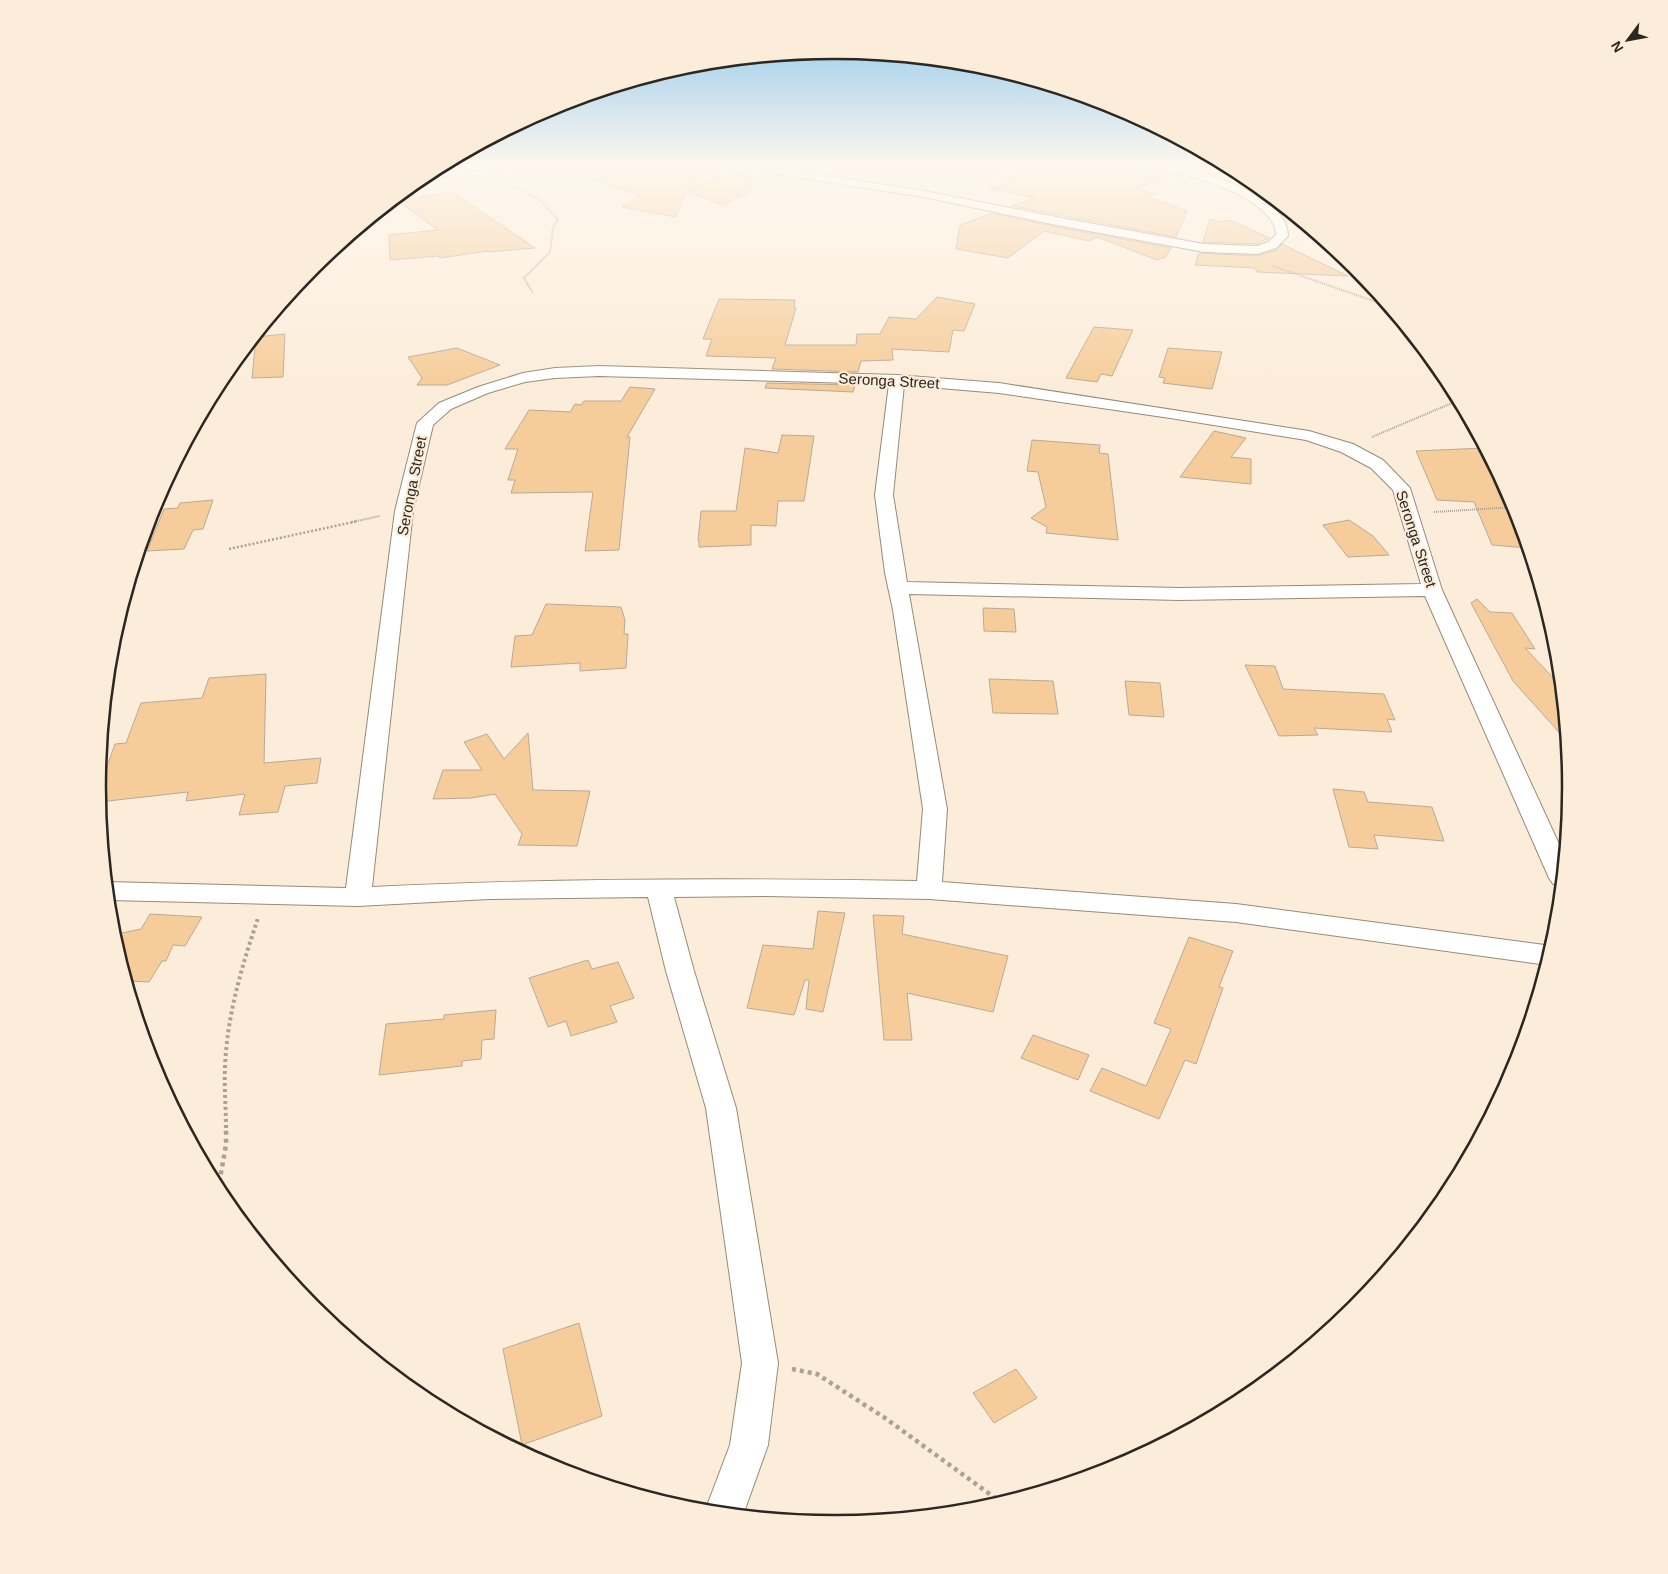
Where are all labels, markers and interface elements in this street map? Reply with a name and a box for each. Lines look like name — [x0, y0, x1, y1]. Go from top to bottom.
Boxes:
north arrow — [1603, 15, 1653, 65]
text: N — [1608, 38, 1626, 55]
street label: Seronga Street — [838, 369, 941, 392]
street label: Seronga Street — [394, 434, 430, 537]
street label: Seronga Street — [1393, 488, 1440, 590]

